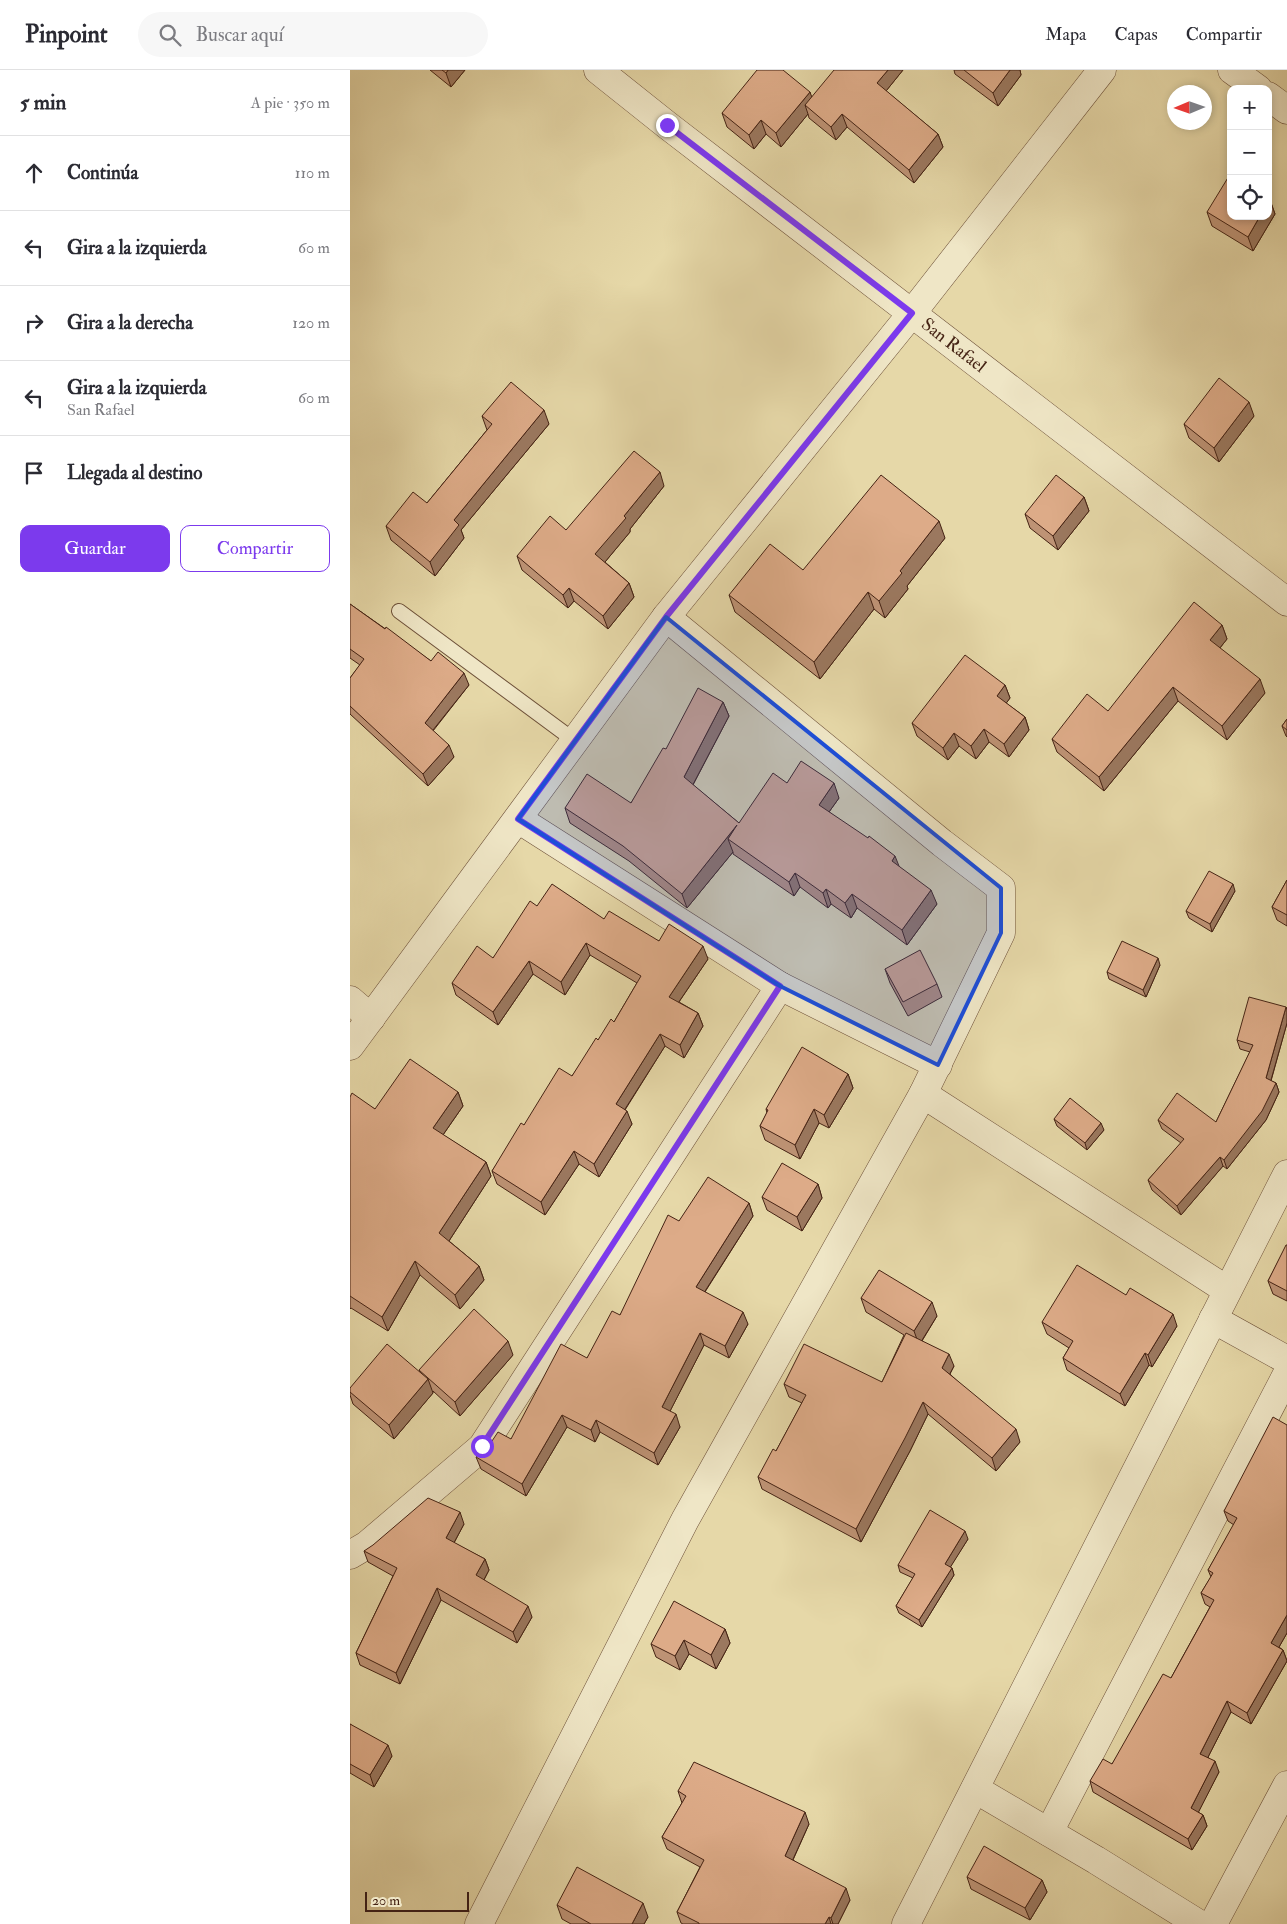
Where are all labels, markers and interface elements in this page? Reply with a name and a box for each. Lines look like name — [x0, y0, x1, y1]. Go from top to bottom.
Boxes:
search box — [138, 12, 488, 57]
text: Pinpoint — [25, 19, 108, 50]
icon: search — [156, 21, 184, 49]
text: Buscar aquí — [196, 23, 284, 47]
text: Mapa — [1045, 23, 1087, 46]
text: Capas — [1115, 23, 1158, 46]
text: Compartir — [1186, 23, 1262, 46]
north arrow — [1167, 85, 1212, 130]
map controls — [1227, 85, 1272, 220]
button: + — [1227, 85, 1272, 130]
text: 5 min — [20, 89, 66, 116]
text: A pie · 350 m — [251, 93, 330, 113]
route end — [656, 114, 679, 137]
button: − — [1227, 130, 1272, 175]
icon: ahead — [20, 159, 48, 187]
text: Continúa — [67, 161, 138, 185]
text: 110 m — [295, 163, 330, 183]
button: locate — [1227, 175, 1272, 220]
icon: left — [20, 234, 48, 262]
text: Gira a la izquierda — [67, 236, 206, 260]
text: 60 m — [298, 238, 330, 258]
icon: right — [20, 309, 48, 337]
text: Gira a la derecha — [67, 311, 193, 335]
text: 120 m — [292, 313, 330, 333]
street label: San Rafael — [917, 313, 991, 378]
text: Gira a la izquierda — [67, 376, 206, 400]
icon: left — [20, 384, 48, 412]
text: 60 m — [298, 388, 330, 408]
text: San Rafael — [67, 400, 135, 420]
icon: arrive — [20, 459, 48, 487]
text: Llegada al destino — [67, 461, 202, 485]
button: Guardar — [20, 525, 170, 572]
button: Compartir — [180, 525, 330, 572]
route start — [471, 1435, 494, 1458]
scale bar — [365, 1889, 469, 1912]
text: 20 m — [372, 1892, 400, 1909]

